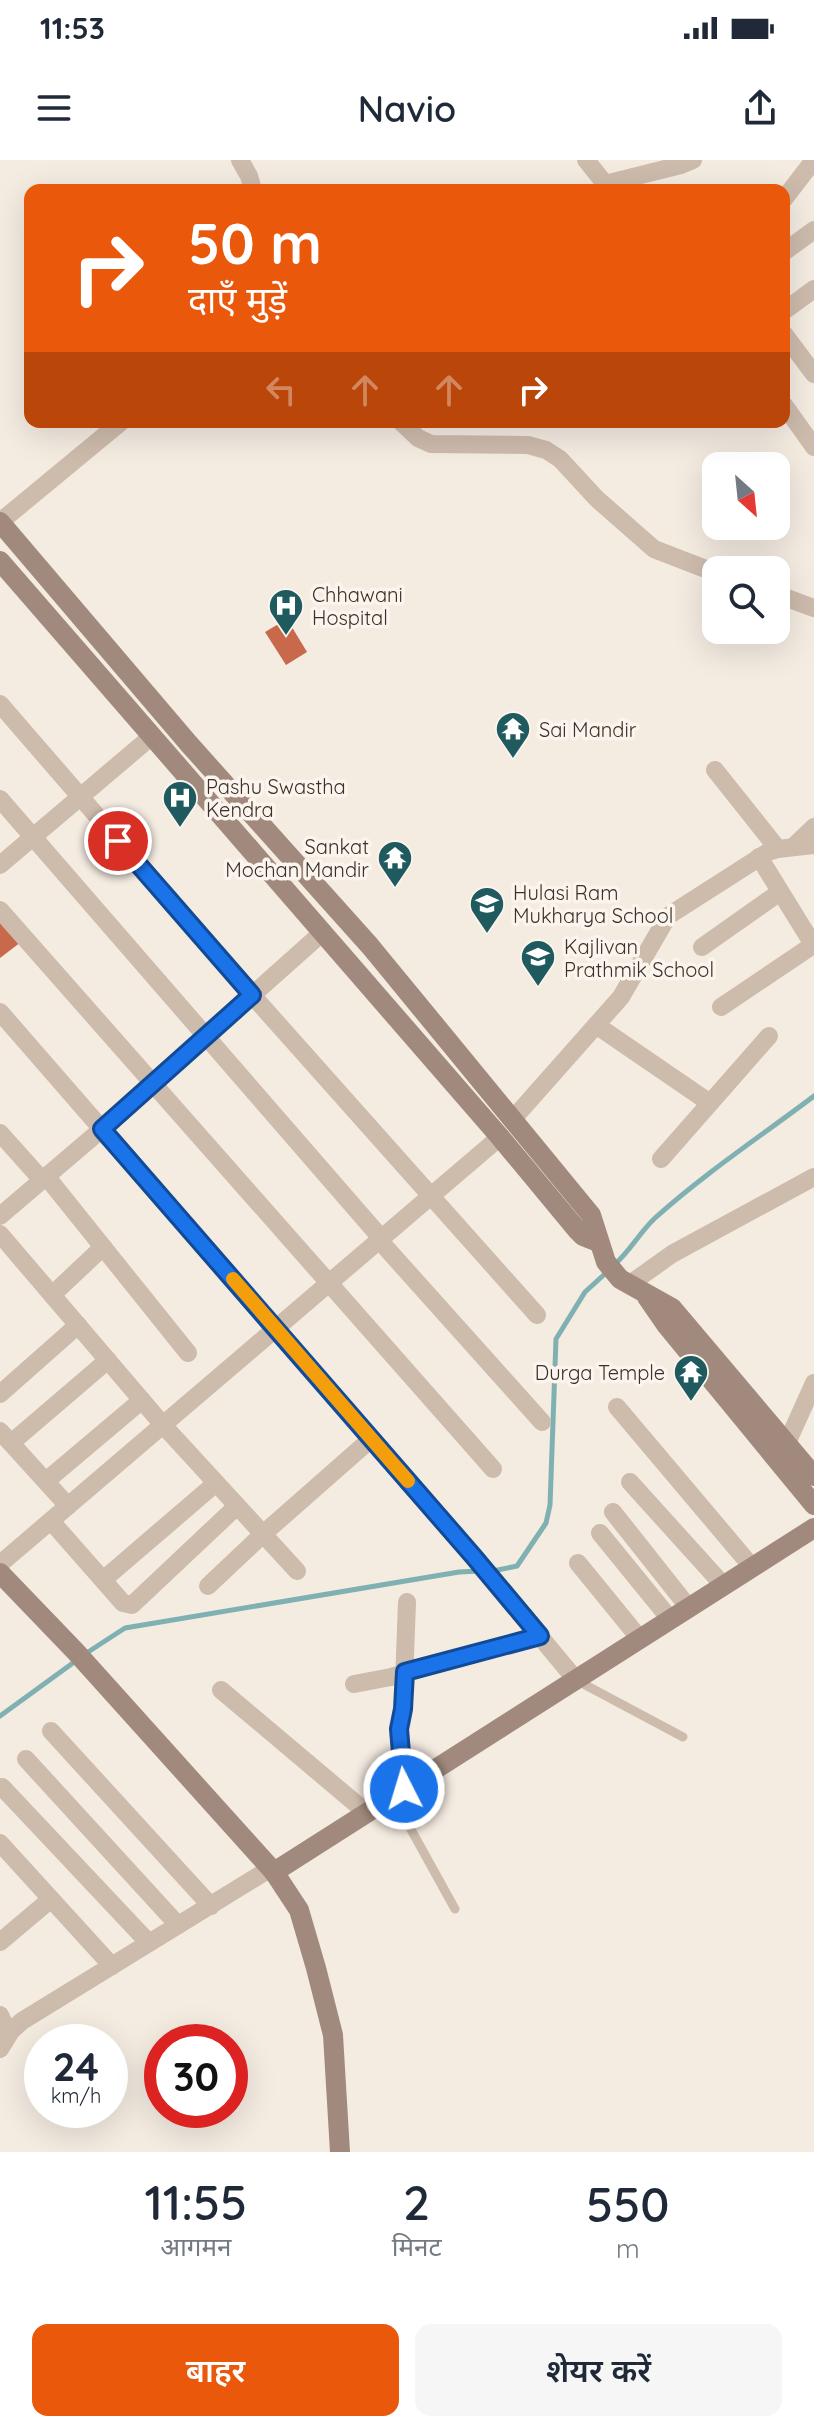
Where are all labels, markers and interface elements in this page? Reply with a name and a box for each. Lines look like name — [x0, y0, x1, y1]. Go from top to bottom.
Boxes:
text: 11:53 — [40, 9, 105, 47]
icon: menu — [32, 86, 76, 130]
text: Navio — [358, 86, 456, 131]
icon: share — [738, 86, 782, 130]
text: 50 m — [188, 208, 322, 278]
icon: right — [56, 216, 160, 320]
text: दाएँ मुड़ें — [188, 277, 287, 322]
icon: left — [259, 368, 303, 412]
icon: ahead — [343, 368, 387, 412]
icon: ahead — [427, 368, 471, 412]
icon: right — [511, 368, 555, 412]
north arrow — [702, 452, 790, 540]
map controls — [702, 452, 790, 644]
button: search — [702, 556, 790, 644]
place label: Chhawani Hospital — [312, 582, 403, 630]
hospital icon: Chhawani Hospital — [267, 587, 305, 637]
temple icon: Sai Mandir — [494, 710, 532, 760]
place label: Sai Mandir — [539, 717, 637, 742]
place label: Pashu Swastha Kendra — [206, 774, 346, 822]
hospital icon: Pashu Swastha Kendra — [161, 779, 199, 829]
pin — [84, 807, 152, 875]
icon: arrive — [96, 819, 140, 863]
place label: Sankat Mochan Mandir — [225, 834, 369, 882]
temple icon: Sankat Mochan Mandir — [376, 839, 414, 889]
place label: Hulasi Ram Mukharya School — [513, 880, 673, 928]
school or university icon: Hulasi Ram Mukharya School — [468, 885, 506, 935]
place label: Kajlivan Prathmik School — [564, 934, 714, 982]
school or university icon: Kajlivan Prathmik School — [519, 938, 557, 988]
temple icon: Durga Temple — [672, 1353, 710, 1403]
place label: Durga Temple — [535, 1360, 665, 1385]
position arrow — [362, 1747, 446, 1831]
speed limit sign: 30 — [144, 2024, 248, 2128]
text: 24 — [53, 2041, 99, 2091]
text: km/h — [51, 2083, 101, 2108]
text: 11:55 — [144, 2172, 247, 2232]
text: 2 — [403, 2172, 430, 2232]
text: 550 — [586, 2174, 670, 2234]
text: आगमन — [160, 2230, 231, 2263]
text: मिनट — [392, 2230, 442, 2263]
text: m — [616, 2232, 640, 2265]
button: बाहर — [32, 2324, 399, 2416]
button: शेयर करें — [415, 2324, 782, 2416]

